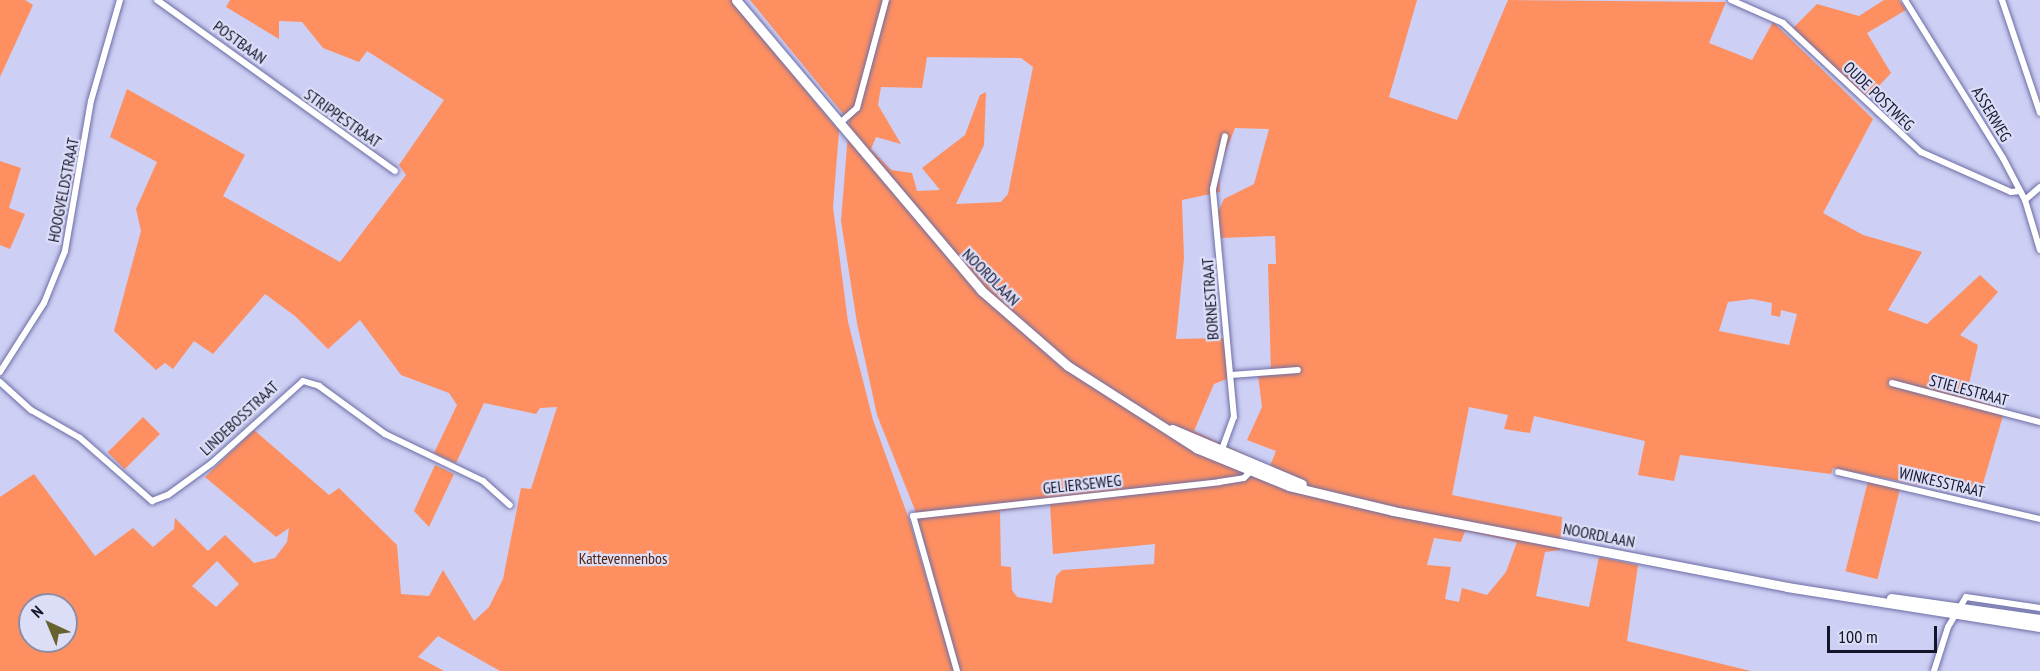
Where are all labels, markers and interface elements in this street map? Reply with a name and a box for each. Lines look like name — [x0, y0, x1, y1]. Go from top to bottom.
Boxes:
street label: POSTBAAN — [210, 16, 270, 68]
street label: OUDE POSTWEG — [1840, 58, 1918, 134]
street label: ASSERWEG — [1968, 83, 2016, 145]
street label: STRIPPESTRAAT — [301, 84, 385, 152]
street label: HOOGVELDSTRAAT — [43, 136, 83, 244]
street label: NOORDLAAN — [958, 244, 1024, 310]
street label: BORNESTRAAT — [1198, 257, 1222, 341]
street label: STIELESTRAAT — [1927, 370, 2011, 410]
street label: LINDEBOSSTRAAT — [196, 377, 282, 459]
street label: WINKESSTRAAT — [1897, 463, 1987, 501]
street label: GELIERSEWEG — [1042, 470, 1122, 498]
street label: NOORDLAAN — [1561, 519, 1637, 551]
park label: Kattevennenbos — [579, 548, 667, 568]
north arrow — [18, 593, 78, 653]
text: N — [27, 601, 47, 622]
scale bar — [1830, 614, 1940, 652]
text: 100 m — [1838, 625, 1878, 648]

